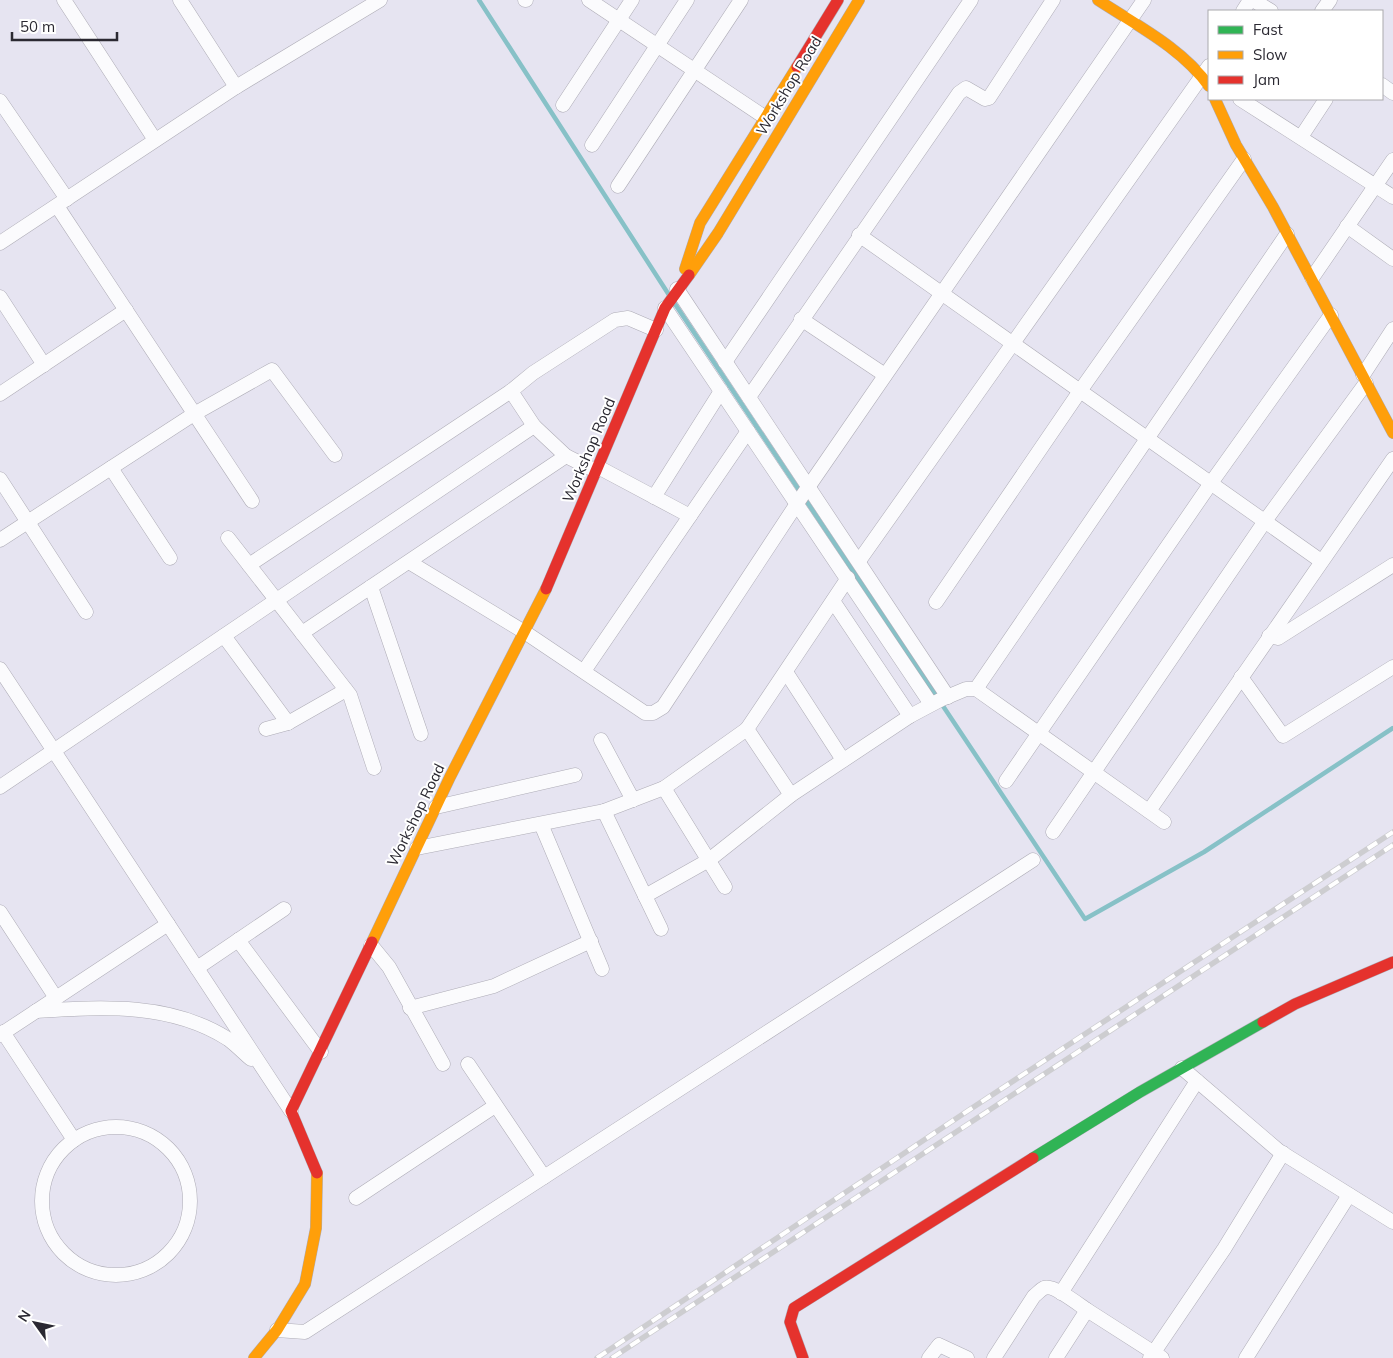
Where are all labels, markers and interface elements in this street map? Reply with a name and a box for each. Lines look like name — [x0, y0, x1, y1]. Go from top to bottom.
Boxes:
scale bar — [12, 10, 118, 42]
legend — [1208, 10, 1383, 100]
text: 50 m — [20, 17, 55, 36]
text: Fast — [1253, 20, 1283, 39]
street label: Workshop Road — [752, 33, 826, 139]
text: Slow — [1253, 45, 1287, 64]
text: Jam — [1253, 70, 1280, 89]
street label: Workshop Road — [558, 395, 619, 505]
street label: Workshop Road — [382, 760, 449, 869]
north arrow — [10, 1298, 60, 1348]
text: N — [14, 1307, 35, 1325]

